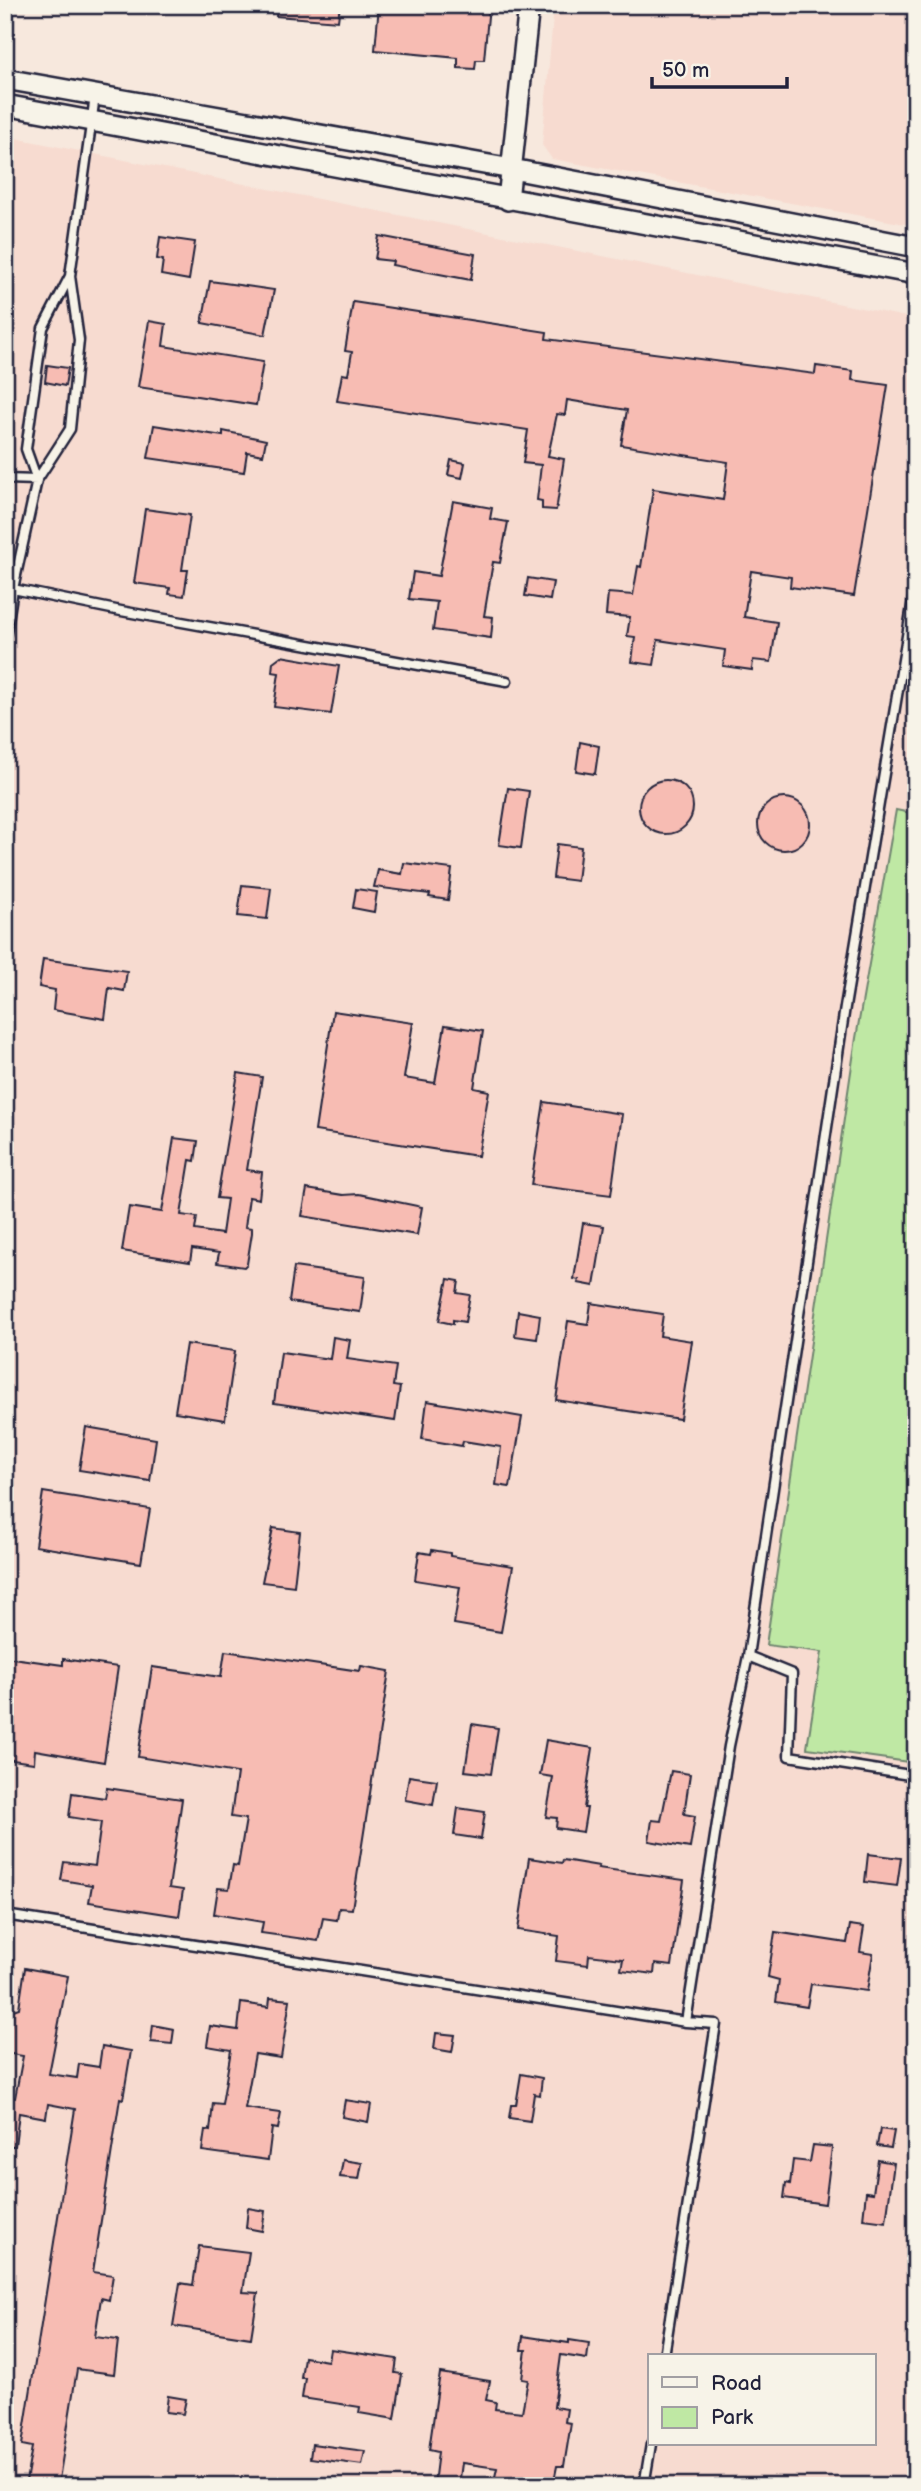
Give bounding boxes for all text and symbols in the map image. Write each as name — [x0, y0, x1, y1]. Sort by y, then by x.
scale bar — [652, 46, 786, 90]
text: 50 m — [662, 58, 709, 83]
legend — [648, 2354, 876, 2446]
text: Road — [711, 2371, 762, 2396]
text: Park — [711, 2405, 754, 2430]

